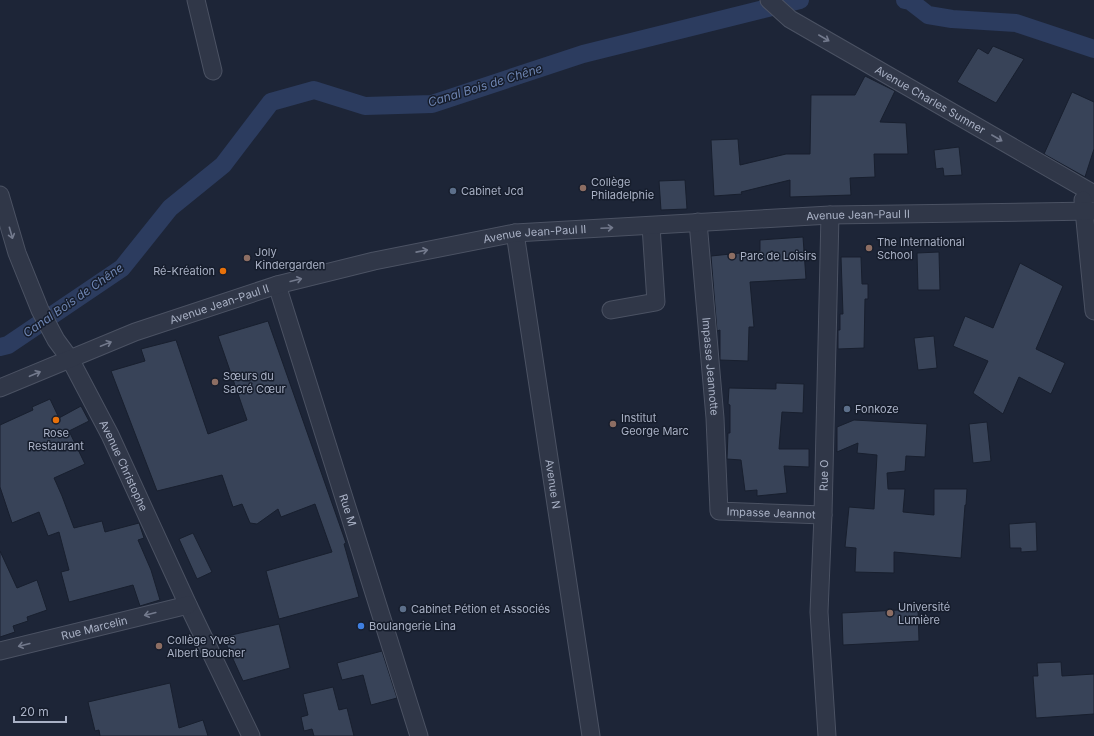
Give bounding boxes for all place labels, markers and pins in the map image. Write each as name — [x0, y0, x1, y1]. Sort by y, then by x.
place label: Collège Philadelphie — [591, 175, 654, 202]
marker: Collège Philadelphie — [578, 183, 588, 193]
place label: Cabinet Jcd — [461, 184, 524, 198]
marker: Cabinet Jcd — [448, 186, 458, 196]
place label: The International School — [877, 235, 965, 262]
marker: The International School — [864, 243, 874, 253]
place label: Joly Kindergarden — [255, 245, 325, 272]
place label: Parc de Loisirs — [740, 249, 817, 263]
marker: Parc de Loisirs — [727, 251, 737, 261]
marker: Joly Kindergarden — [242, 253, 252, 263]
place label: Ré-Kréation — [153, 264, 215, 278]
marker: Ré-Kréation — [218, 266, 228, 276]
place label: Sœurs du Sacré Cœur — [223, 369, 286, 396]
marker: Sœurs du Sacré Cœur — [210, 377, 220, 387]
place label: Fonkoze — [855, 402, 899, 416]
marker: Fonkoze — [842, 404, 852, 414]
place label: Institut George Marc — [621, 411, 689, 438]
marker: Rose Restaurant — [51, 415, 61, 425]
marker: Institut George Marc — [608, 419, 618, 429]
place label: Rose Restaurant — [28, 426, 84, 453]
place label: Université Lumière — [898, 600, 950, 627]
place label: Cabinet Pétion et Associés — [411, 602, 550, 616]
marker: Cabinet Pétion et Associés — [398, 604, 408, 614]
marker: Université Lumière — [885, 608, 895, 618]
place label: Boulangerie Lina — [369, 619, 456, 633]
marker: Boulangerie Lina — [356, 621, 366, 631]
place label: Collège Yves Albert Boucher — [167, 633, 245, 660]
marker: Collège Yves Albert Boucher — [154, 641, 164, 651]

